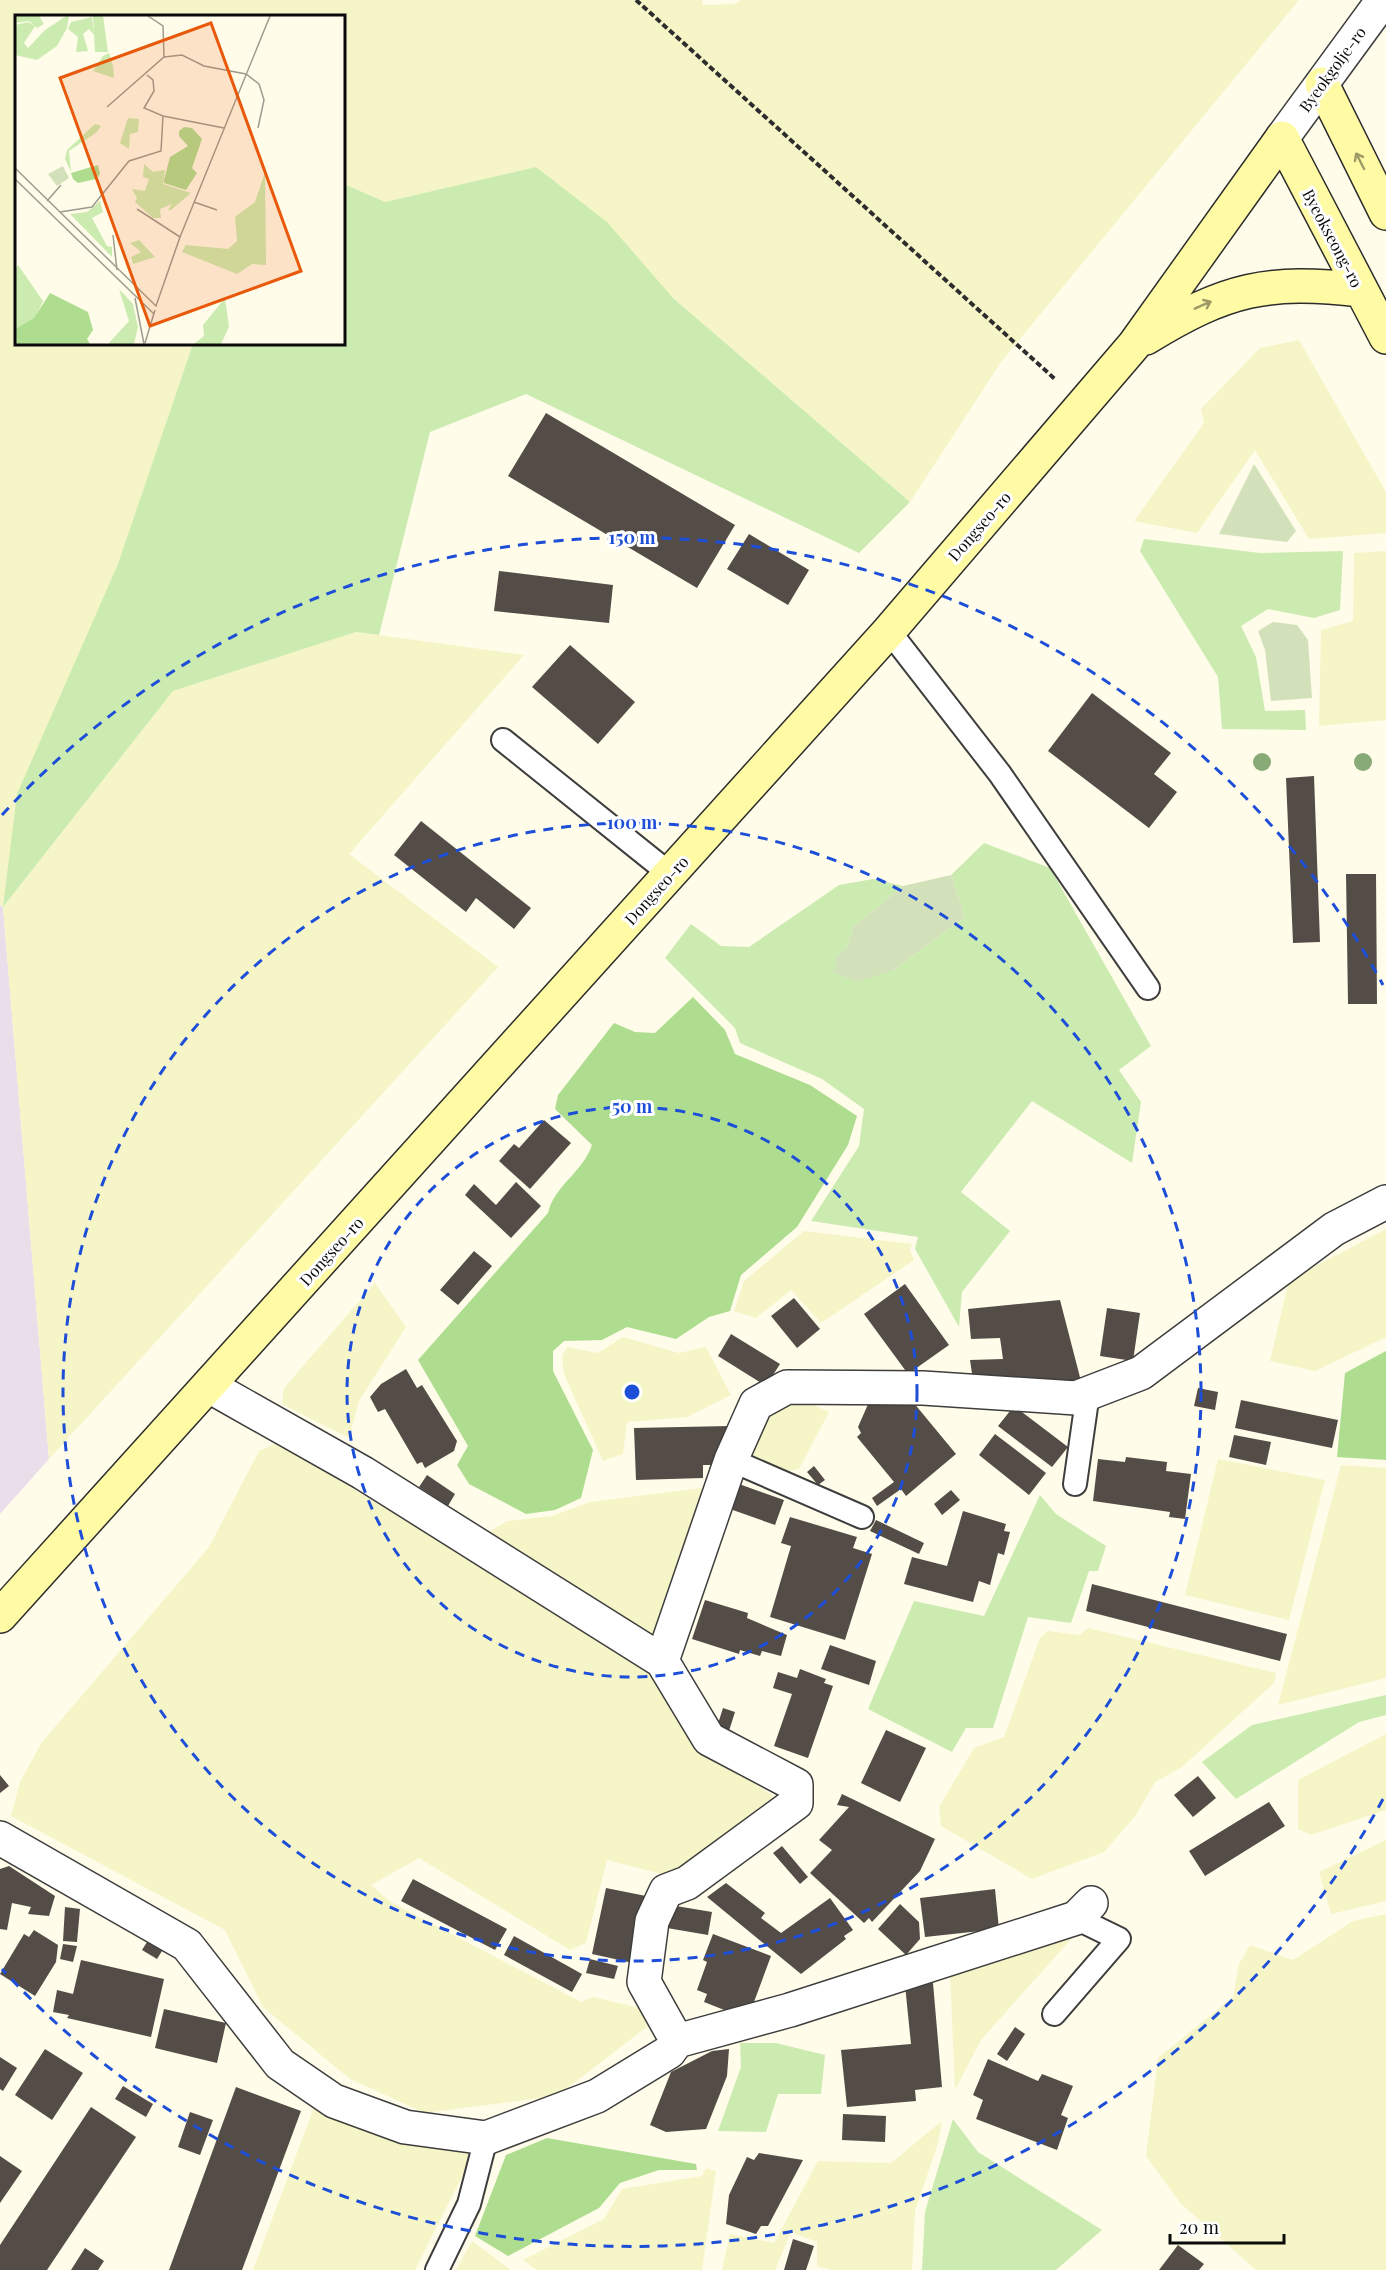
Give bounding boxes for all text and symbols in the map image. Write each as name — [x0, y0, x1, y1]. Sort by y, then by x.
inset map — [15, 15, 345, 345]
street label: Byeokgolje-ro — [1294, 22, 1370, 116]
one-way arrow — [1354, 153, 1365, 171]
street label: Byeokseong-ro — [1298, 185, 1368, 291]
one-way arrow — [1194, 299, 1212, 311]
street label: Dongseo-ro — [943, 487, 1015, 565]
text: 150 m — [608, 525, 656, 549]
text: 100 m — [607, 810, 658, 834]
street label: Dongseo-ro — [620, 851, 693, 929]
text: 50 m — [612, 1094, 653, 1118]
street label: Dongseo-ro — [295, 1212, 368, 1290]
centre of rings — [622, 1382, 642, 1402]
scale bar — [1170, 2207, 1284, 2245]
text: 20 m — [1179, 2215, 1219, 2239]

